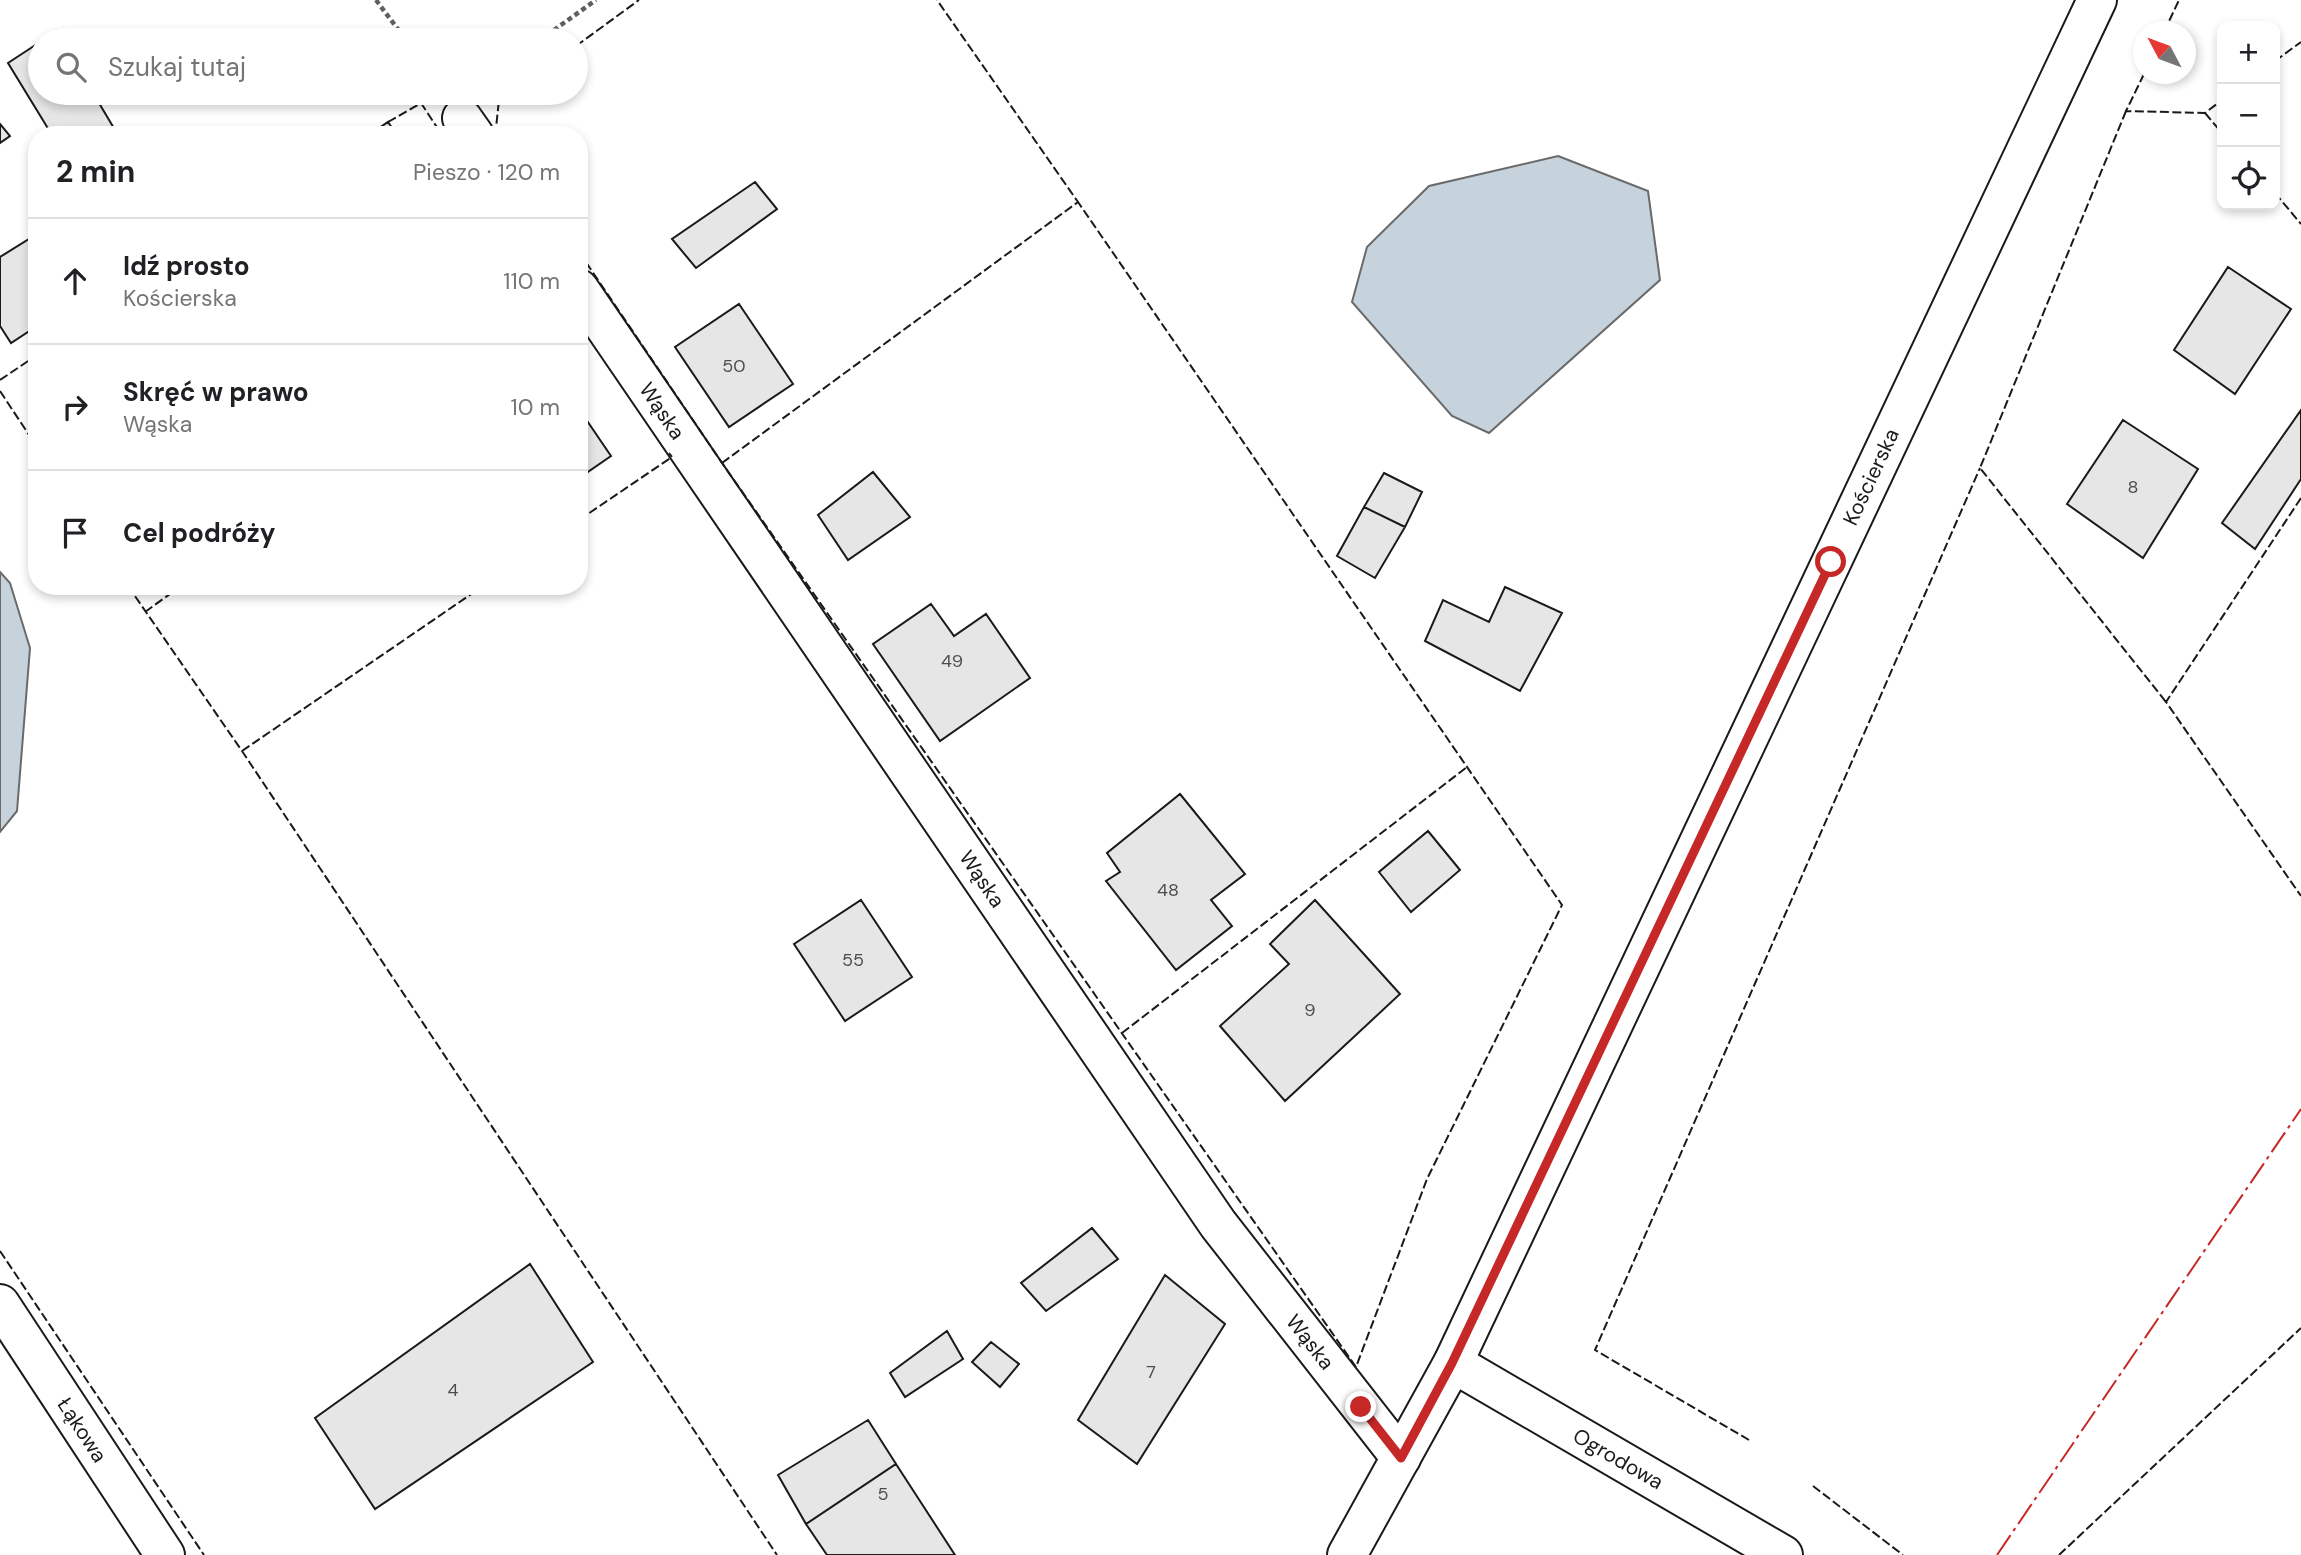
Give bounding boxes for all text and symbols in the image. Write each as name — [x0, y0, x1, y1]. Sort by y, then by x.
north arrow — [2133, 21, 2196, 84]
map controls — [2217, 21, 2280, 210]
button: + — [2217, 21, 2280, 84]
search box — [28, 28, 588, 105]
icon: search — [52, 48, 90, 86]
text: Szukaj tutaj — [108, 50, 246, 84]
button: − — [2217, 84, 2280, 147]
button: locate — [2217, 147, 2280, 210]
text: 2 min — [56, 152, 135, 191]
text: Pieszo · 120 m — [413, 157, 560, 187]
text: Idź prosto — [123, 249, 250, 283]
icon: ahead — [56, 262, 94, 300]
text: 110 m — [503, 266, 560, 296]
text: Kościerska — [123, 283, 237, 313]
house number: 50 — [722, 354, 746, 378]
text: Skręć w prawo — [123, 375, 309, 409]
street label: Wąska — [633, 377, 691, 445]
icon: right — [56, 388, 94, 426]
text: 10 m — [510, 392, 560, 422]
text: Wąska — [123, 409, 192, 439]
street label: Kościerska — [1836, 424, 1906, 530]
house number: 8 — [2128, 475, 2138, 499]
icon: arrive — [56, 514, 94, 552]
text: Cel podróży — [123, 516, 276, 550]
route start — [1815, 546, 1846, 577]
house number: 49 — [941, 649, 963, 673]
street label: Wąska — [953, 845, 1011, 913]
house number: 48 — [1157, 878, 1179, 902]
house number: 55 — [842, 948, 864, 972]
house number: 9 — [1304, 998, 1316, 1022]
street label: Wąska — [1280, 1308, 1340, 1376]
house number: 7 — [1146, 1360, 1156, 1384]
house number: 4 — [448, 1378, 459, 1402]
route end — [1345, 1391, 1376, 1422]
street label: Łąkowa — [51, 1392, 113, 1468]
street label: Ogrodowa — [1568, 1422, 1668, 1496]
house number: 5 — [878, 1482, 888, 1506]

